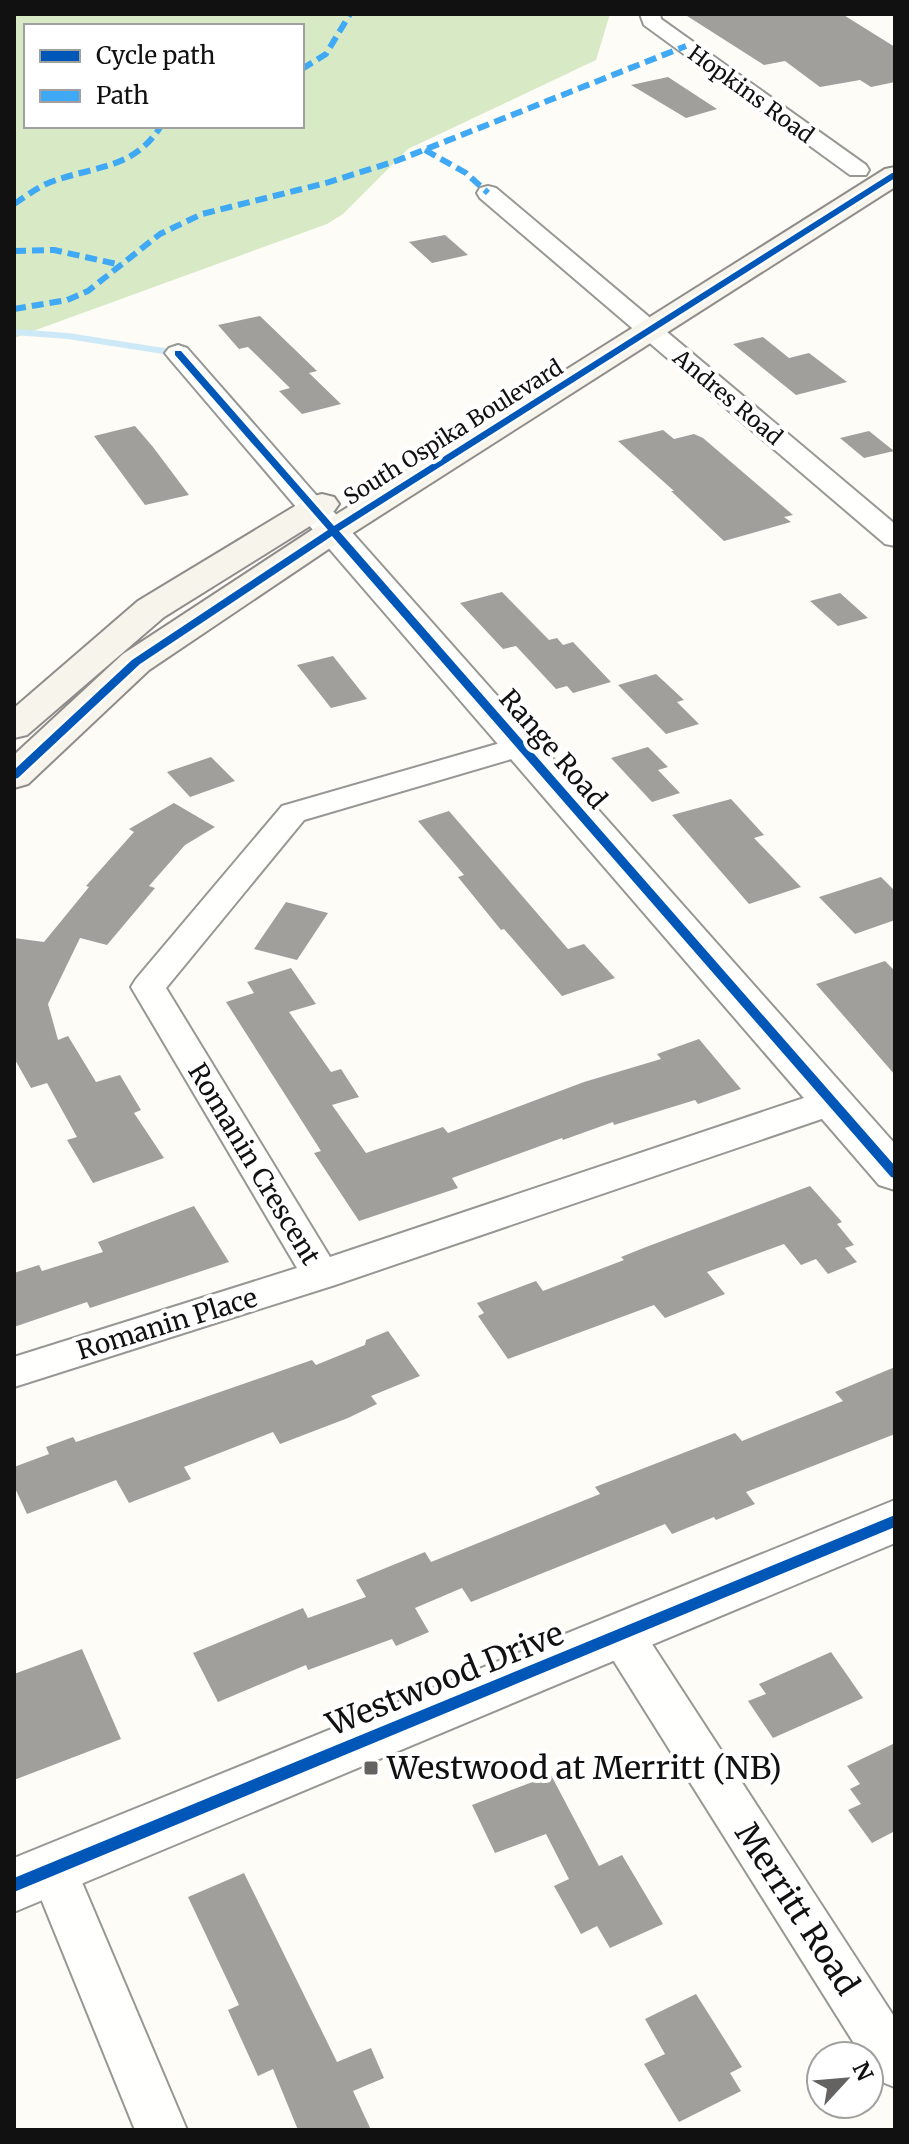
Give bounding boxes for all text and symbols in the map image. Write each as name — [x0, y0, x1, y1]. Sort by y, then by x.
legend — [24, 24, 304, 128]
street label: Hopkins Road — [683, 39, 819, 149]
text: Cycle path — [96, 40, 215, 71]
text: Path — [96, 80, 149, 111]
street label: Andres Road — [667, 343, 788, 451]
street label: South Ospika Boulevard — [338, 353, 568, 511]
street label: Range Road — [493, 682, 614, 815]
street label: Romanin Crescent — [181, 1057, 328, 1271]
street label: Romanin Place — [73, 1280, 261, 1367]
street label: Westwood Drive — [320, 1613, 569, 1745]
place label: Westwood at Merritt (NB) — [386, 1748, 782, 1788]
marker: Westwood at Merritt (NB) — [362, 1759, 380, 1777]
street label: Merritt Road — [726, 1815, 868, 2003]
north arrow — [805, 2040, 885, 2120]
text: N — [847, 2057, 880, 2086]

